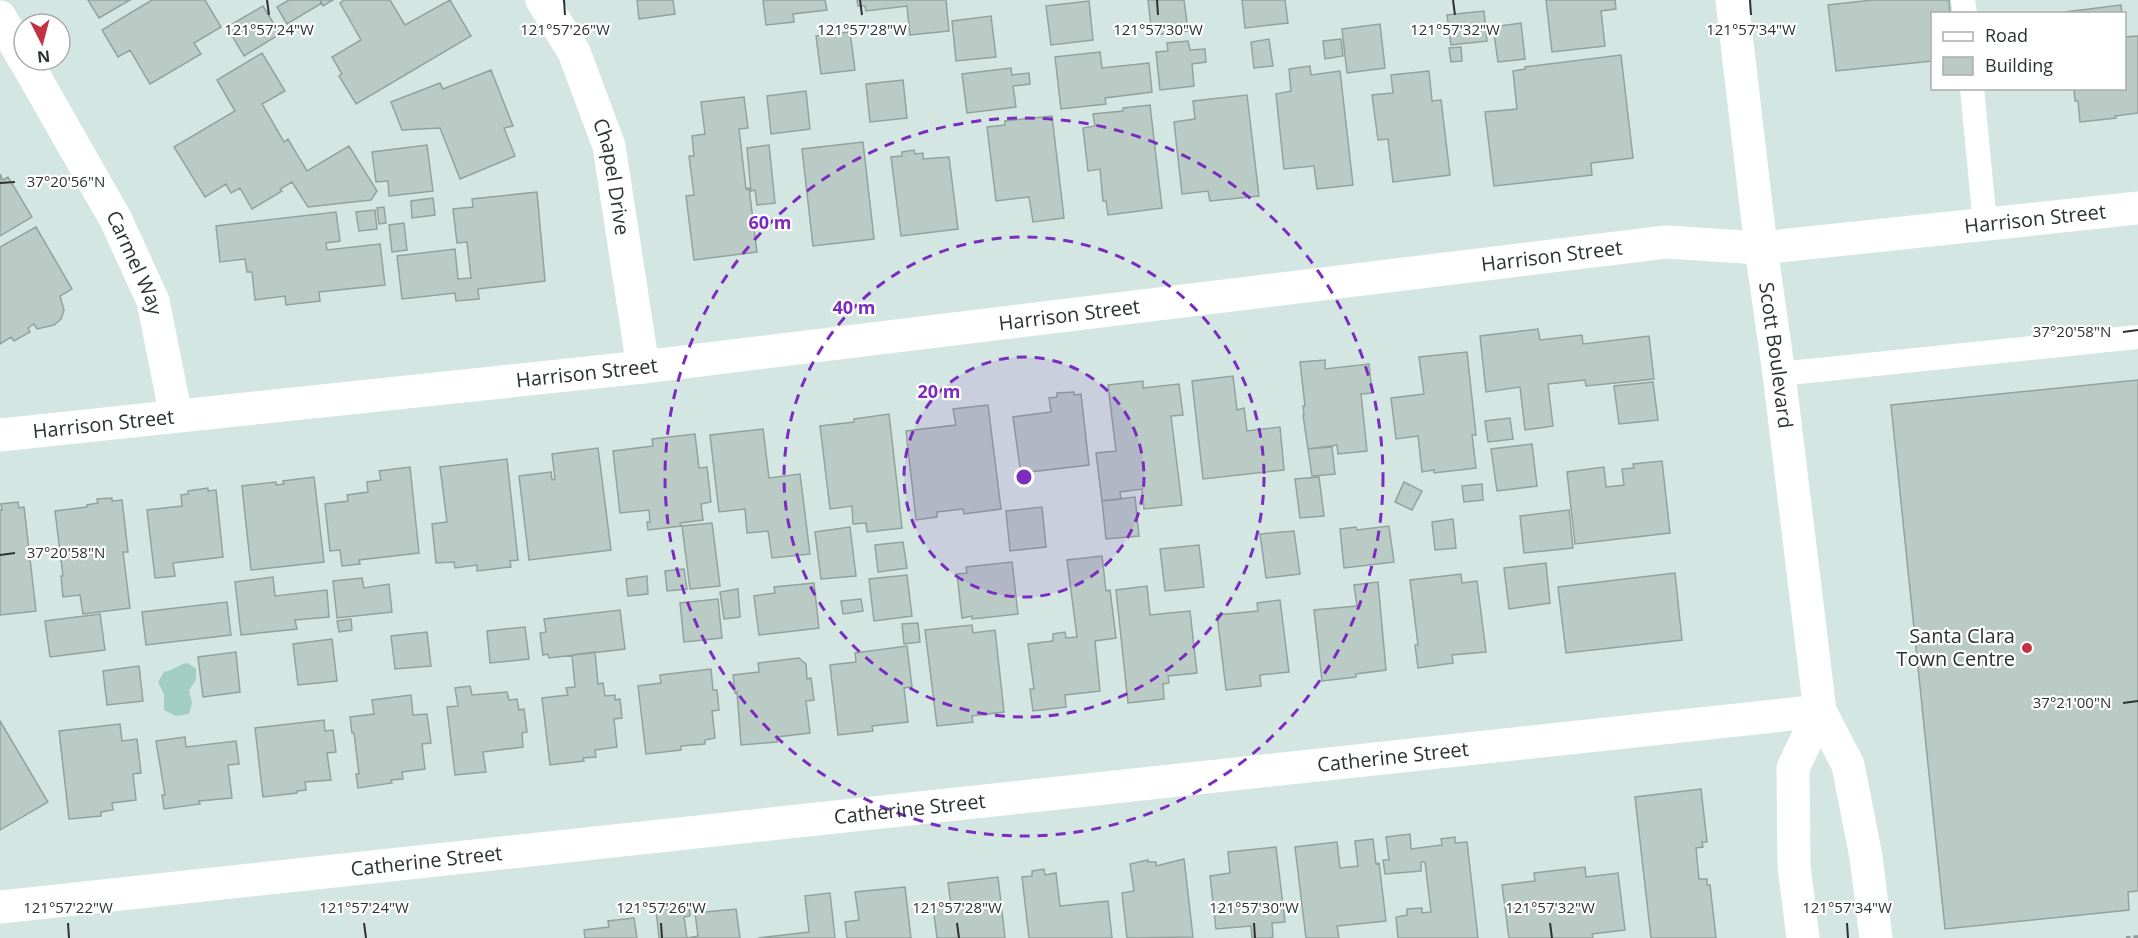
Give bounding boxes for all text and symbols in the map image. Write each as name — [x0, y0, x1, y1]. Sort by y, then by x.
north arrow — [12, 12, 72, 72]
legend — [1931, 12, 2126, 90]
text: 121°57'24"W — [224, 19, 314, 39]
text: 121°57'26"W — [520, 19, 610, 39]
text: 121°57'28"W — [817, 19, 907, 39]
text: 121°57'30"W — [1113, 19, 1203, 39]
text: 121°57'32"W — [1410, 19, 1500, 39]
text: 121°57'34"W — [1706, 19, 1796, 39]
text: Road — [1985, 23, 2028, 47]
text: N — [36, 45, 51, 69]
text: Building — [1985, 53, 2053, 77]
street label: Chapel Drive — [587, 114, 637, 237]
text: 37°20'56"N — [27, 171, 105, 191]
street label: Harrison Street — [1963, 197, 2107, 239]
street label: Carmel Way — [100, 205, 170, 318]
text: 60 m — [749, 210, 791, 234]
street label: Harrison Street — [1479, 233, 1624, 278]
street label: Scott Boulevard — [1753, 280, 1799, 430]
street label: Harrison Street — [997, 292, 1141, 336]
text: 40 m — [833, 295, 875, 319]
text: 37°20'58"N — [2033, 321, 2111, 341]
street label: Harrison Street — [515, 351, 659, 393]
text: 20 m — [918, 379, 960, 403]
street label: Harrison Street — [31, 403, 176, 444]
centre of rings — [1014, 467, 1034, 487]
text: 37°20'58"N — [27, 542, 105, 562]
place label: Santa Clara Town Centre — [1896, 622, 2015, 672]
marker: Santa Clara Town Centre — [2020, 641, 2034, 655]
text: 37°21'00"N — [2033, 692, 2111, 712]
street label: Catherine Street — [1316, 735, 1470, 778]
street label: Catherine Street — [833, 787, 987, 830]
street label: Catherine Street — [349, 839, 504, 882]
text: 121°57'22"W — [23, 897, 113, 917]
text: 121°57'24"W — [319, 897, 409, 917]
text: 121°57'26"W — [616, 897, 706, 917]
text: 121°57'28"W — [912, 897, 1002, 917]
text: 121°57'30"W — [1209, 897, 1299, 917]
text: 121°57'32"W — [1505, 897, 1595, 917]
text: 121°57'34"W — [1802, 897, 1892, 917]

